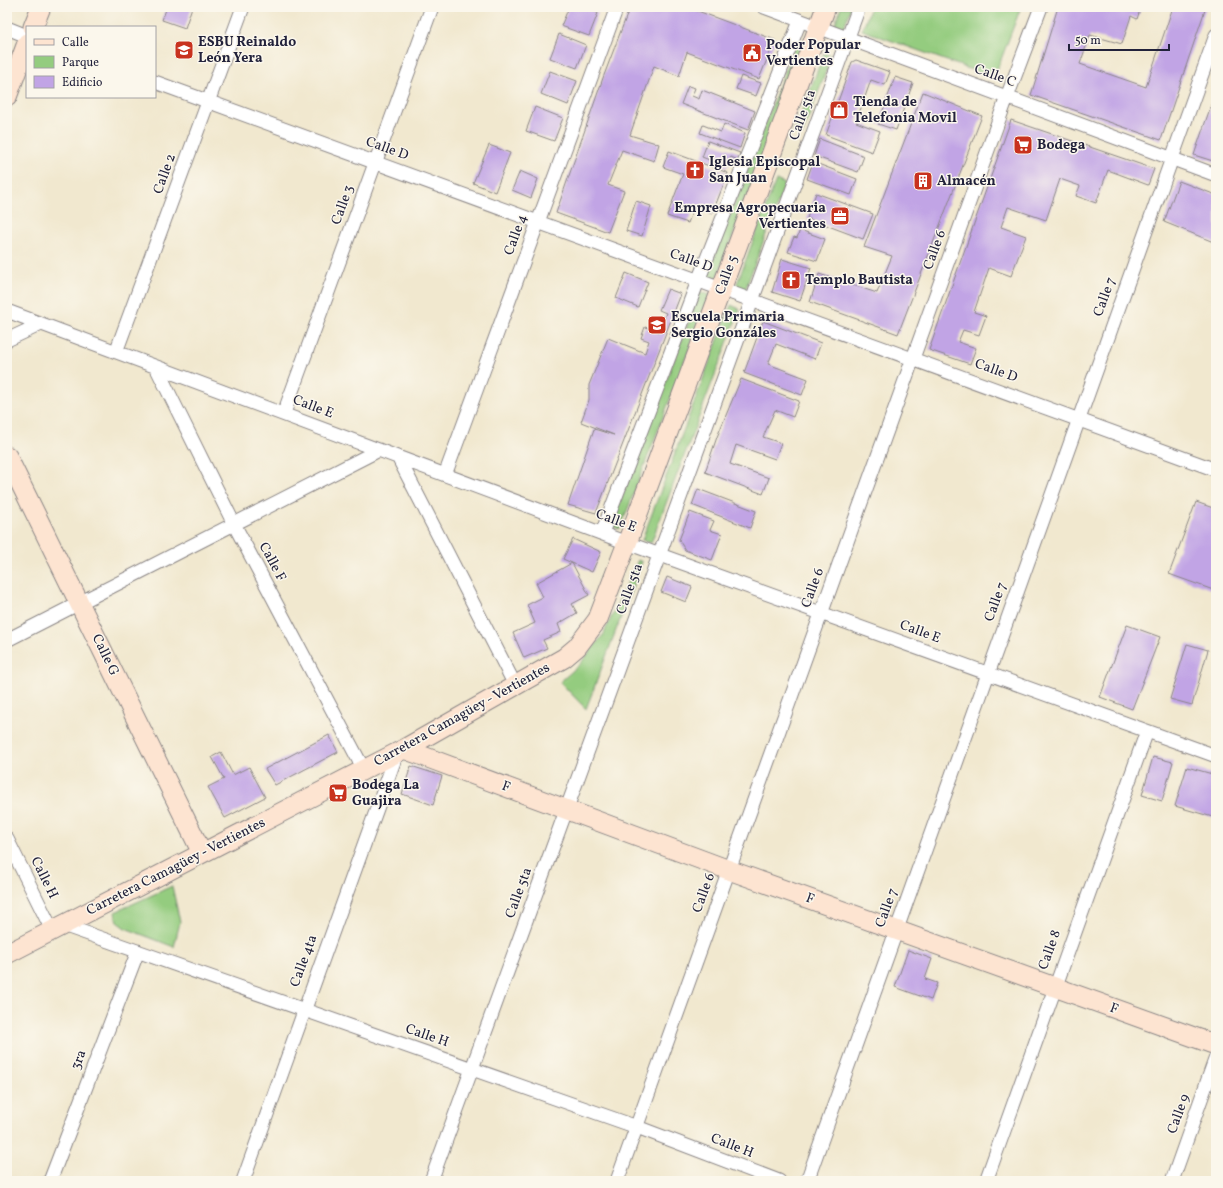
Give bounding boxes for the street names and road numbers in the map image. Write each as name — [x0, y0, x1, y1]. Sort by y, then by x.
street label: Calle C — [972, 60, 1018, 92]
street label: Calle 5ta — [785, 87, 821, 143]
street label: Calle D — [363, 133, 411, 165]
street label: Calle 2 — [149, 151, 181, 197]
street label: Calle 3 — [327, 182, 359, 228]
street label: Calle 4 — [500, 212, 532, 258]
street label: Calle 6 — [919, 227, 951, 273]
street label: Calle D — [667, 245, 715, 277]
street label: Calle 5 — [711, 253, 743, 297]
street label: Calle 7 — [1089, 274, 1121, 319]
street label: Calle D — [972, 355, 1020, 387]
street label: Calle E — [290, 391, 336, 423]
street label: Calle E — [593, 505, 639, 537]
street label: Calle F — [254, 539, 290, 585]
street label: Calle 5ta — [612, 561, 648, 617]
street label: Calle 6 — [797, 565, 829, 611]
street label: Calle 7 — [980, 579, 1012, 624]
street label: Calle E — [897, 616, 943, 648]
street label: Calle G — [87, 631, 123, 679]
street label: Carretera Camagüey - Vertientes — [371, 659, 553, 771]
street label: F — [499, 777, 513, 797]
street label: Carretera Camagüey - Vertientes — [83, 813, 269, 921]
street label: Calle H — [26, 854, 62, 902]
street label: Calle 5ta — [501, 865, 537, 921]
street label: Calle 6 — [688, 870, 720, 916]
street label: Calle 7 — [871, 885, 903, 930]
street label: F — [803, 889, 817, 909]
street label: Calle 8 — [1034, 927, 1066, 973]
street label: Calle 4ta — [286, 932, 322, 990]
street label: F — [1107, 999, 1121, 1019]
street label: Calle H — [403, 1020, 451, 1052]
street label: 3ra — [67, 1047, 91, 1073]
street label: Calle 9 — [1163, 1091, 1195, 1137]
street label: Calle H — [708, 1129, 756, 1163]

